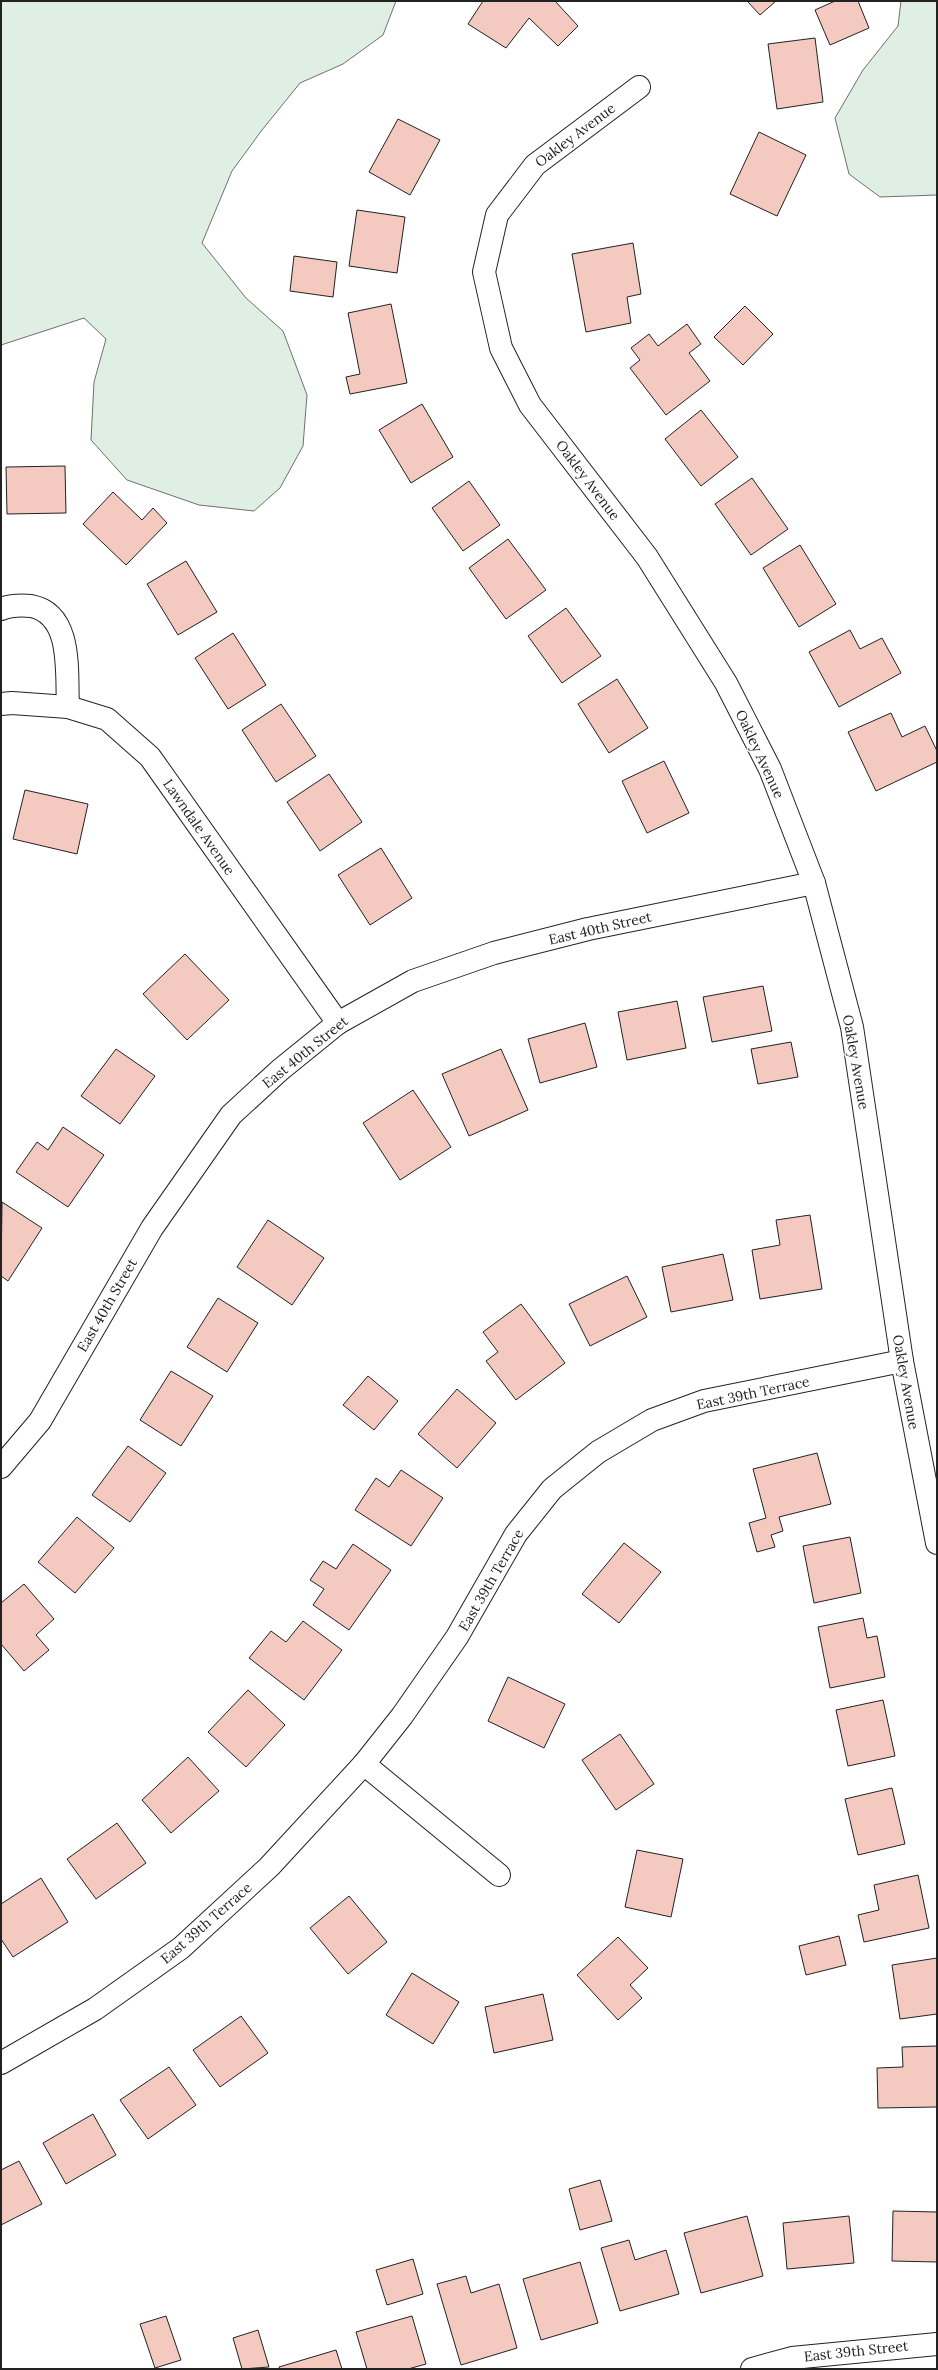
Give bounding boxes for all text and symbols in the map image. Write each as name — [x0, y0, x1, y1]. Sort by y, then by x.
street label: Oakley Avenue — [531, 99, 619, 171]
street label: Oakley Avenue — [552, 436, 624, 524]
street label: Oakley Avenue — [732, 707, 789, 802]
street label: Lawndale Avenue — [159, 775, 239, 879]
street label: East 40th Street — [547, 907, 654, 949]
street label: East 40th Street — [259, 1012, 352, 1092]
street label: Oakley Avenue — [839, 1013, 873, 1111]
street label: East 40th Street — [73, 1255, 141, 1355]
street label: Oakley Avenue — [889, 1333, 923, 1431]
street label: East 39th Terrace — [695, 1372, 812, 1414]
street label: East 39th Terrace — [454, 1525, 528, 1634]
street label: East 39th Terrace — [157, 1878, 256, 1968]
street label: East 39th Street — [803, 2337, 910, 2365]

